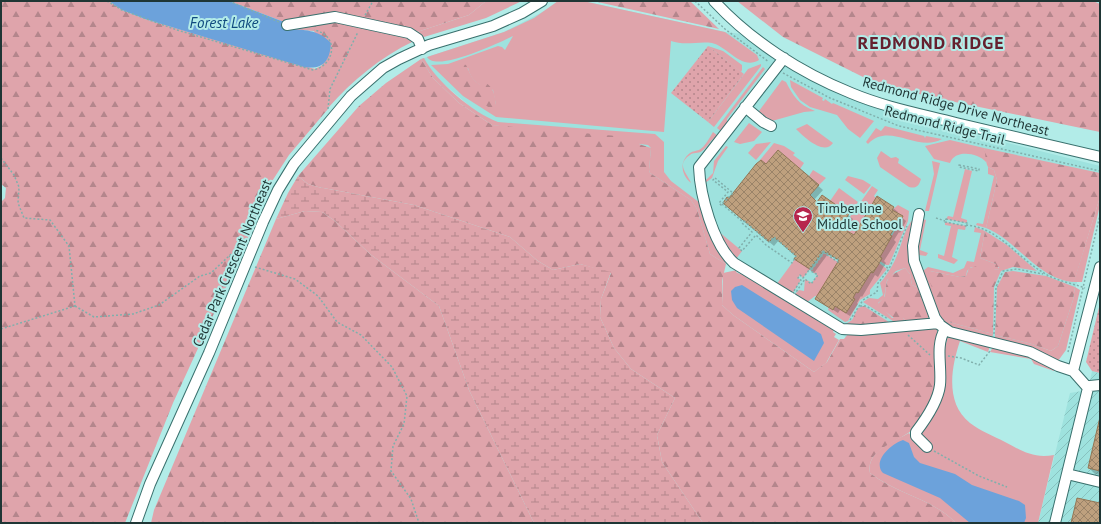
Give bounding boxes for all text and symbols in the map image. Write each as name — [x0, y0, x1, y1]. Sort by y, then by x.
water label: Forest Lake — [190, 13, 258, 32]
district label: REDMOND RIDGE — [857, 31, 1005, 54]
street label: Redmond Ridge Drive Northeast — [861, 72, 1051, 140]
street label: Redmond Ridge Trail — [883, 101, 1007, 149]
street label: Cedar Park Crescent Northeast — [188, 176, 276, 350]
place label: Timberline Middle School — [817, 199, 902, 233]
school or university icon: Timberline Middle School — [792, 205, 814, 233]

